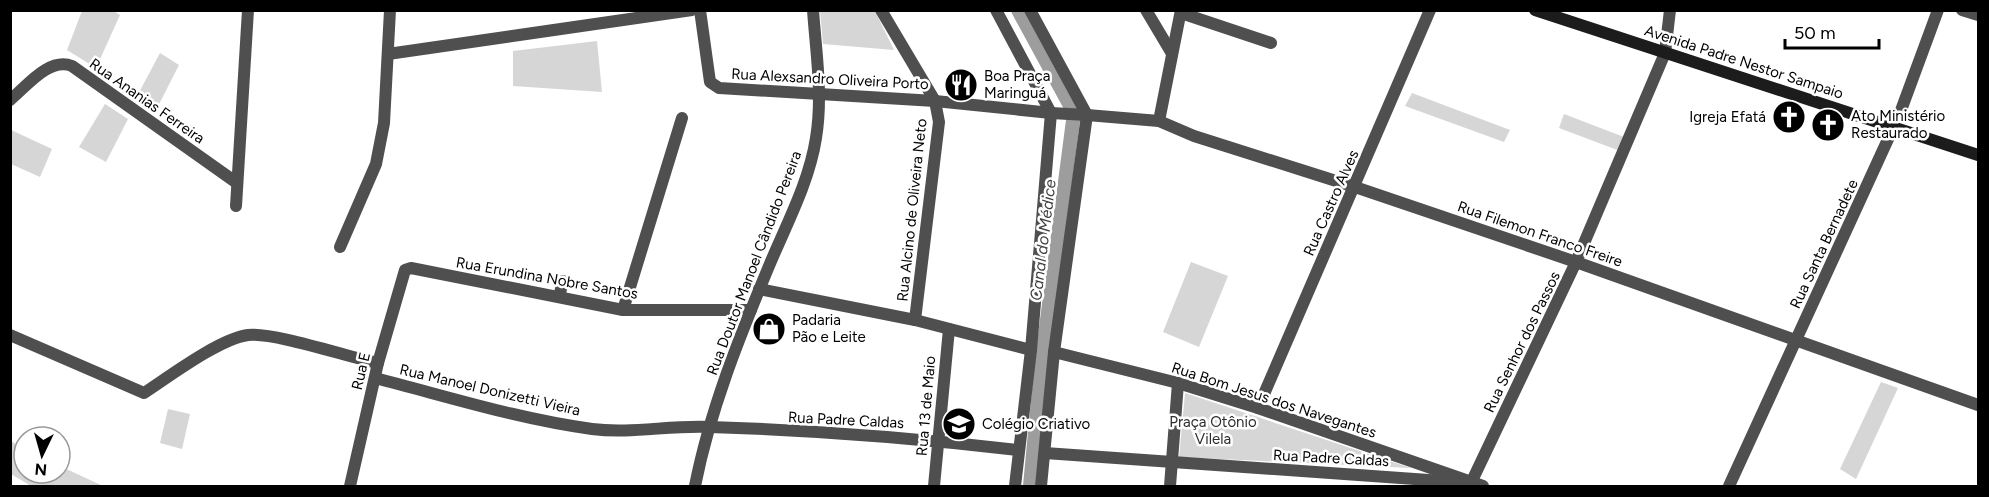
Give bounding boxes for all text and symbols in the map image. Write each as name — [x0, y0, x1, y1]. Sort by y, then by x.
scale bar — [1785, 12, 1880, 50]
street label: Avenida Padre Nestor Sampaio — [1642, 21, 1846, 103]
text: 50 m — [1794, 22, 1836, 44]
street label: Rua Ananias Ferreira — [86, 55, 208, 147]
street label: Rua Alexsandro Oliveira Porto — [731, 65, 930, 93]
restaurant icon: Boa Praça Maringuá — [943, 67, 979, 103]
place label: Boa Praça Maringuá — [984, 67, 1050, 102]
church icon: Igreja Efatá — [1771, 99, 1807, 135]
church icon: Ato Ministério Restaurado — [1810, 107, 1846, 143]
place label: Ato Ministério Restaurado — [1851, 107, 1946, 142]
place label: Igreja Efatá — [1689, 108, 1766, 126]
street label: Rua Alcino de Oliveira Neto — [893, 117, 931, 302]
street label: Rua Castro Alves — [1300, 147, 1362, 259]
street label: Rua Doutor Manoel Cândido Pereira — [703, 148, 805, 378]
street label: Rua Santa Bernadete — [1786, 176, 1862, 312]
water label: Canal do Médice — [1026, 178, 1060, 302]
street label: Rua Filemon Franco Freire — [1455, 197, 1625, 271]
street label: Rua Erundina Nobre Santos — [455, 253, 639, 303]
street label: Rua Senhor dos Passos — [1480, 268, 1564, 416]
shop icon: Padaria Pão e Leite — [751, 311, 787, 347]
place label: Padaria Pão e Leite — [792, 311, 866, 346]
street label: Rua E — [348, 350, 374, 392]
street label: Rua 13 de Maio — [913, 355, 939, 457]
street label: Rua Bom Jesus dos Navegantes — [1169, 358, 1379, 442]
street label: Rua Manoel Donizetti Vieira — [398, 360, 582, 420]
school or university icon: Colégio Criativo — [941, 406, 977, 442]
street label: Rua Padre Caldas — [787, 408, 905, 432]
park label: Praça Otônio Vilela — [1169, 413, 1257, 448]
place label: Colégio Criativo — [982, 415, 1091, 433]
north arrow — [12, 425, 72, 485]
street label: Rua Padre Caldas — [1272, 446, 1390, 470]
text: N — [34, 459, 48, 479]

